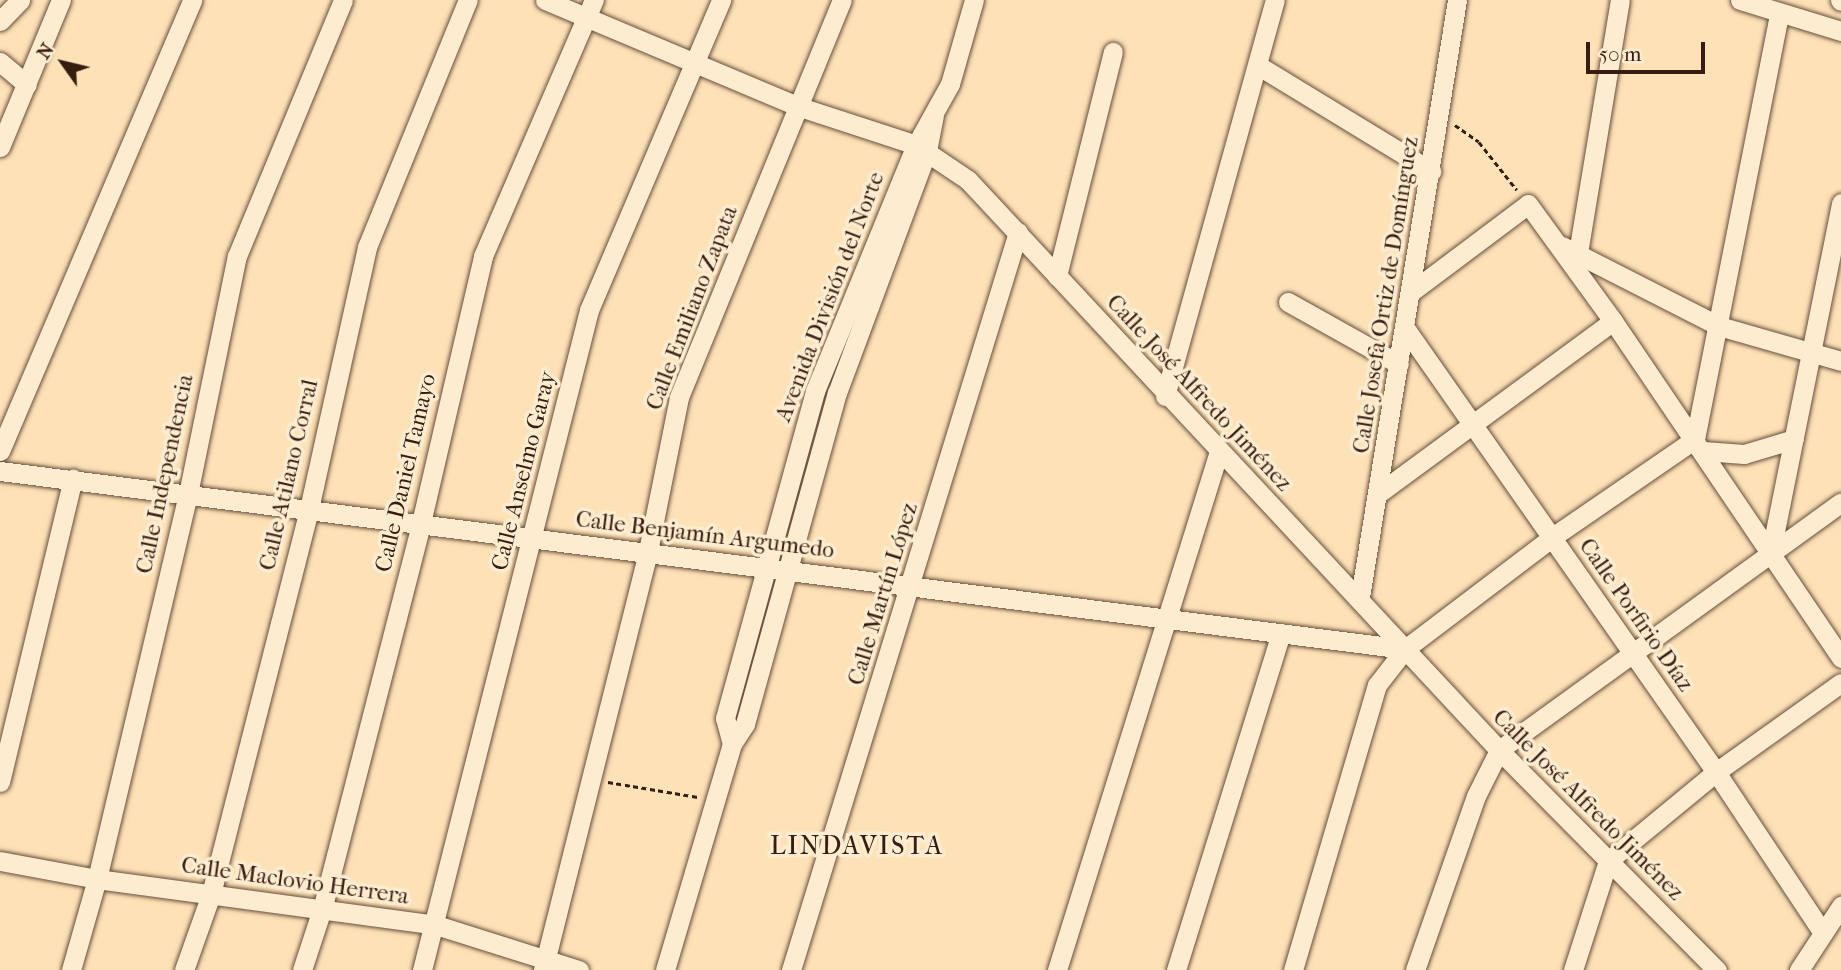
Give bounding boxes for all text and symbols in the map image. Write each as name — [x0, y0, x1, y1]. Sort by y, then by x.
north arrow — [28, 28, 98, 98]
scale bar — [1589, 28, 1708, 72]
text: N — [32, 39, 59, 63]
text: 50 m — [1599, 42, 1642, 66]
street label: Calle Josefa Ortiz de Domínguez — [1347, 135, 1425, 455]
street label: Avenida División del Norte — [770, 168, 890, 426]
street label: Calle Emiliano Zapata — [640, 202, 744, 414]
street label: Calle José Alfredo Jiménez — [1101, 289, 1297, 497]
street label: Calle Anselmo Garay — [486, 369, 562, 573]
street label: Calle Daniel Tamayo — [370, 371, 442, 575]
street label: Calle Independencia — [130, 372, 200, 576]
street label: Calle Atilano Corral — [254, 377, 324, 573]
street label: Calle Martín López — [842, 499, 924, 689]
street label: Calle Benjamín Argumedo — [574, 505, 836, 565]
street label: Calle Porfirio Díaz — [1573, 533, 1699, 697]
street label: Calle José Alfredo Jiménez — [1487, 704, 1689, 906]
district label: LINDAVISTA — [771, 830, 943, 862]
street label: Calle Maclovio Herrera — [179, 851, 411, 911]

